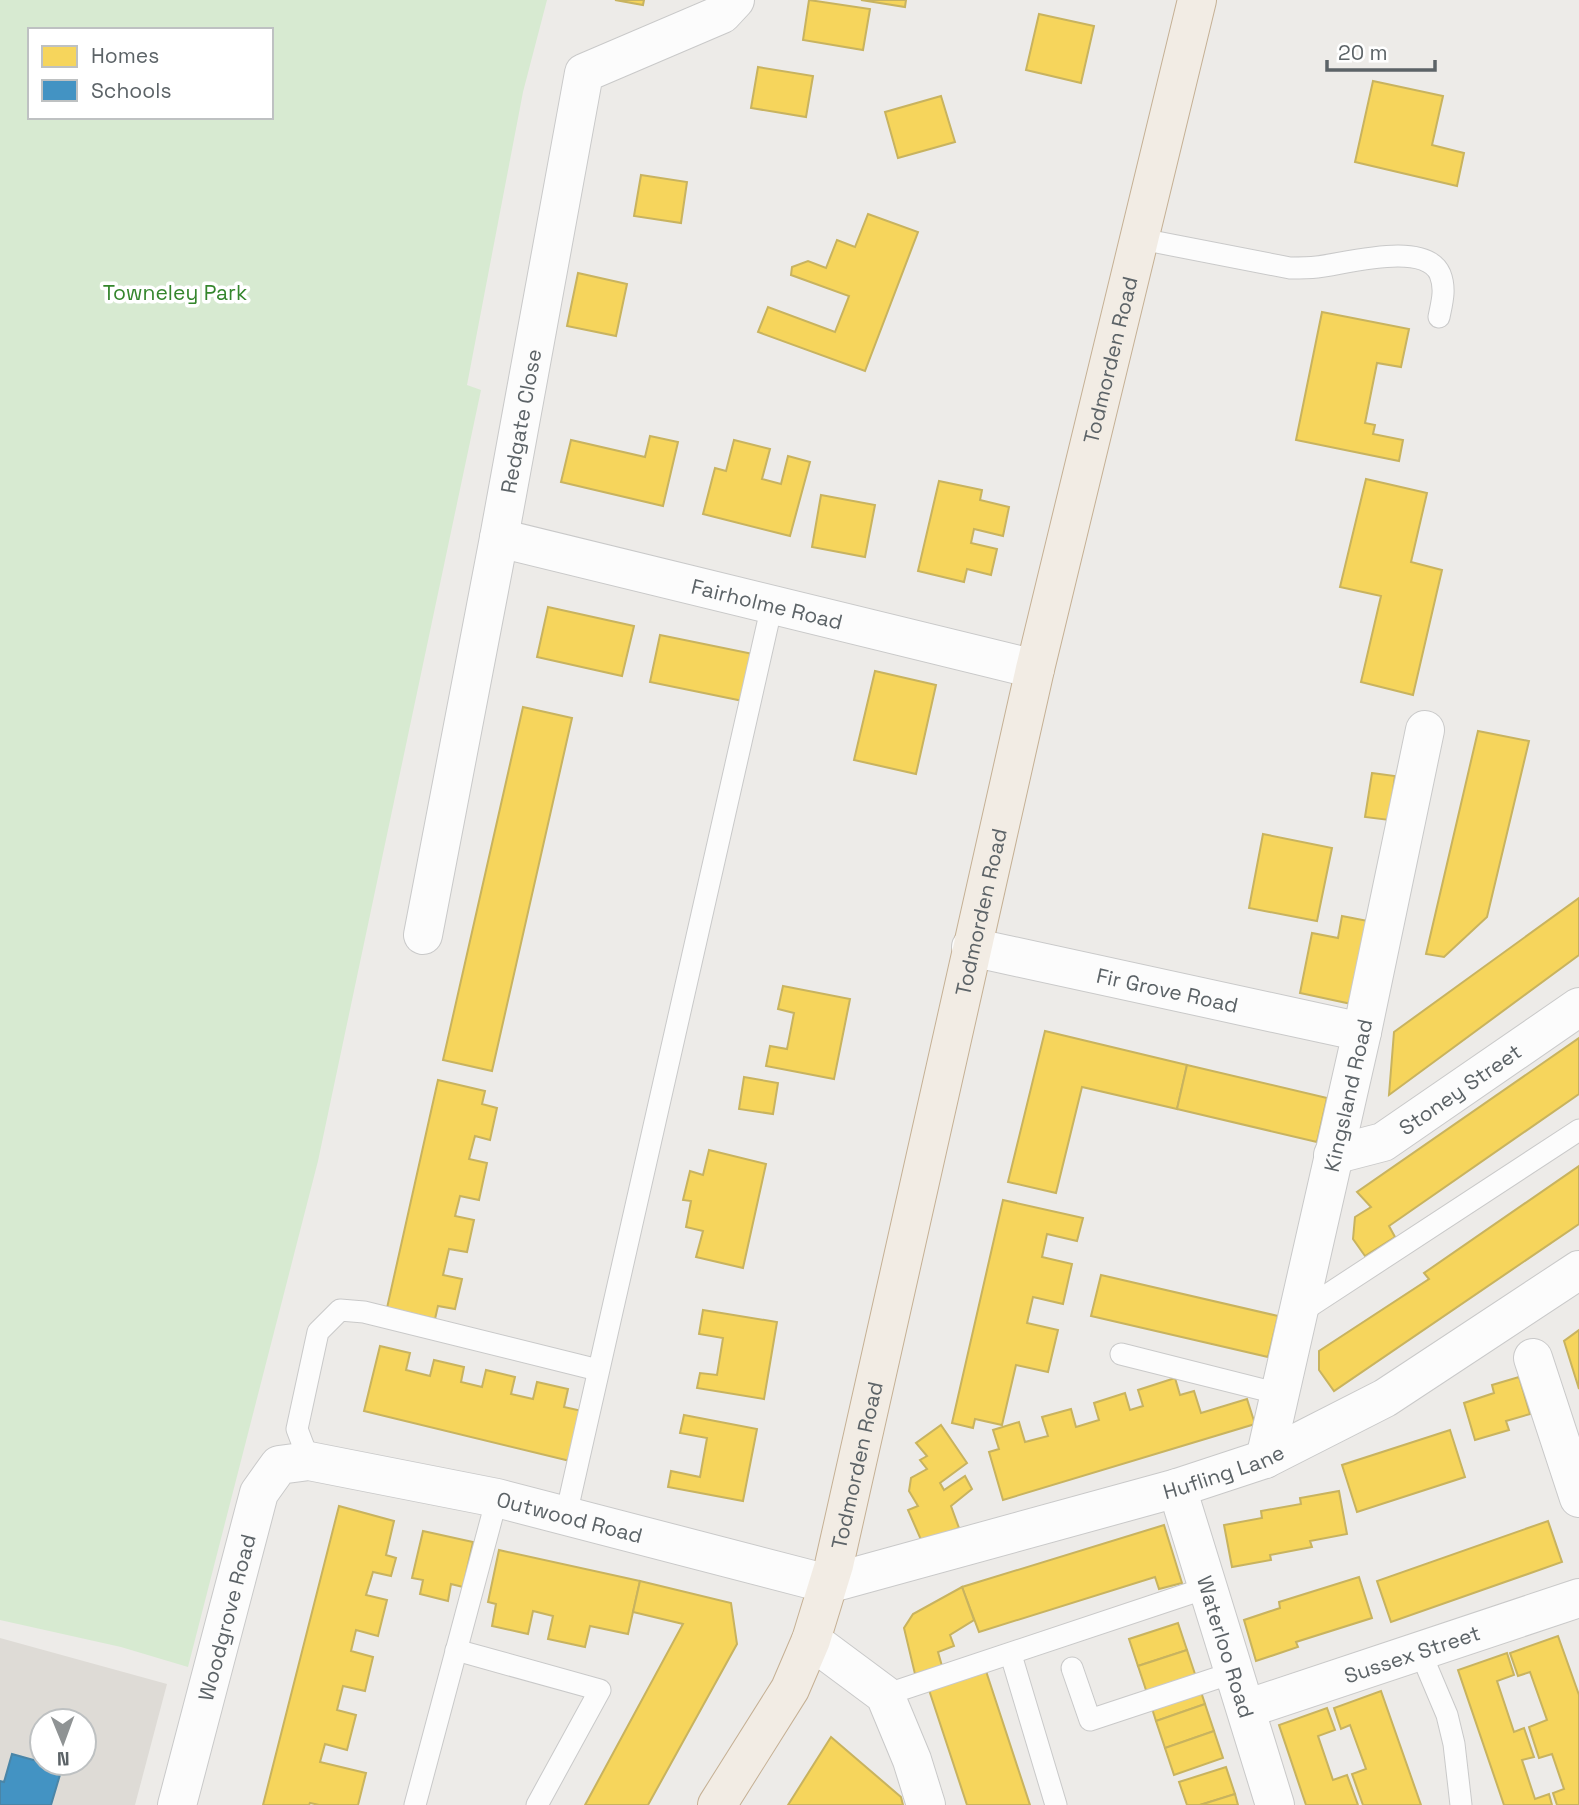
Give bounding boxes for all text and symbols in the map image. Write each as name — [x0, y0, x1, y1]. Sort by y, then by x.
legend — [28, 28, 273, 119]
scale bar — [1327, 28, 1436, 72]
text: 20 m — [1338, 39, 1388, 66]
text: Homes — [91, 42, 159, 69]
text: Schools — [91, 77, 171, 104]
street label: Todmorden Road — [1077, 274, 1143, 446]
park label: Towneley Park — [103, 279, 247, 306]
street label: Redgate Close — [494, 347, 547, 496]
street label: Fairholme Road — [689, 572, 846, 635]
street label: Todmorden Road — [949, 826, 1012, 999]
street label: Fir Grove Road — [1094, 961, 1241, 1018]
street label: Kingsland Road — [1317, 1016, 1378, 1174]
street label: Stoney Street — [1393, 1037, 1526, 1141]
street label: Todmorden Road — [824, 1379, 888, 1552]
street label: Hufling Lane — [1160, 1438, 1289, 1505]
street label: Outwood Road — [494, 1485, 646, 1549]
street label: Woodgrove Road — [191, 1531, 261, 1704]
street label: Waterloo Road — [1191, 1572, 1261, 1721]
street label: Sussex Street — [1341, 1618, 1484, 1689]
north arrow — [28, 1707, 98, 1777]
text: N — [57, 1746, 70, 1771]

